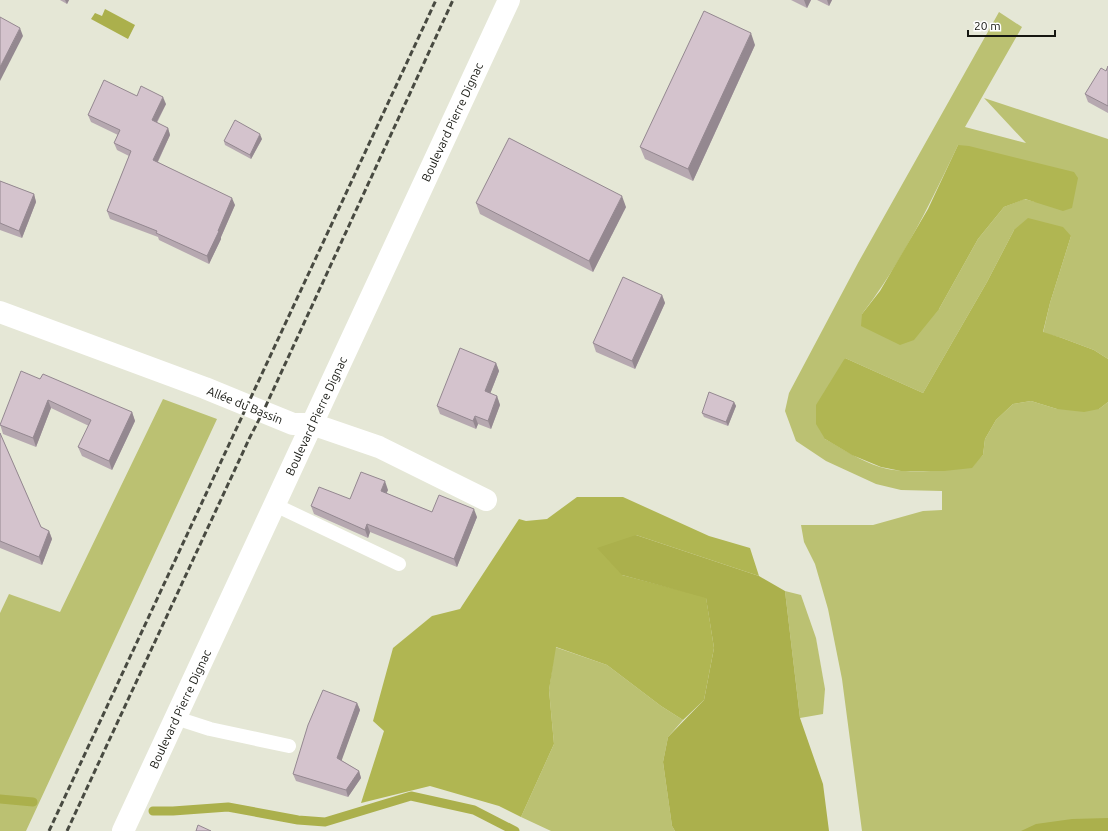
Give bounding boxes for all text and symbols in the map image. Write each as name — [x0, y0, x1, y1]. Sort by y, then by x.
scale bar — [968, 12, 1055, 38]
text: 20 m — [974, 19, 1001, 32]
street label: Boulevard Pierre Dignac — [419, 60, 485, 183]
street label: Boulevard Pierre Dignac — [283, 354, 349, 477]
street label: Allée du Bassin — [205, 384, 285, 426]
street label: Boulevard Pierre Dignac — [147, 647, 213, 770]

